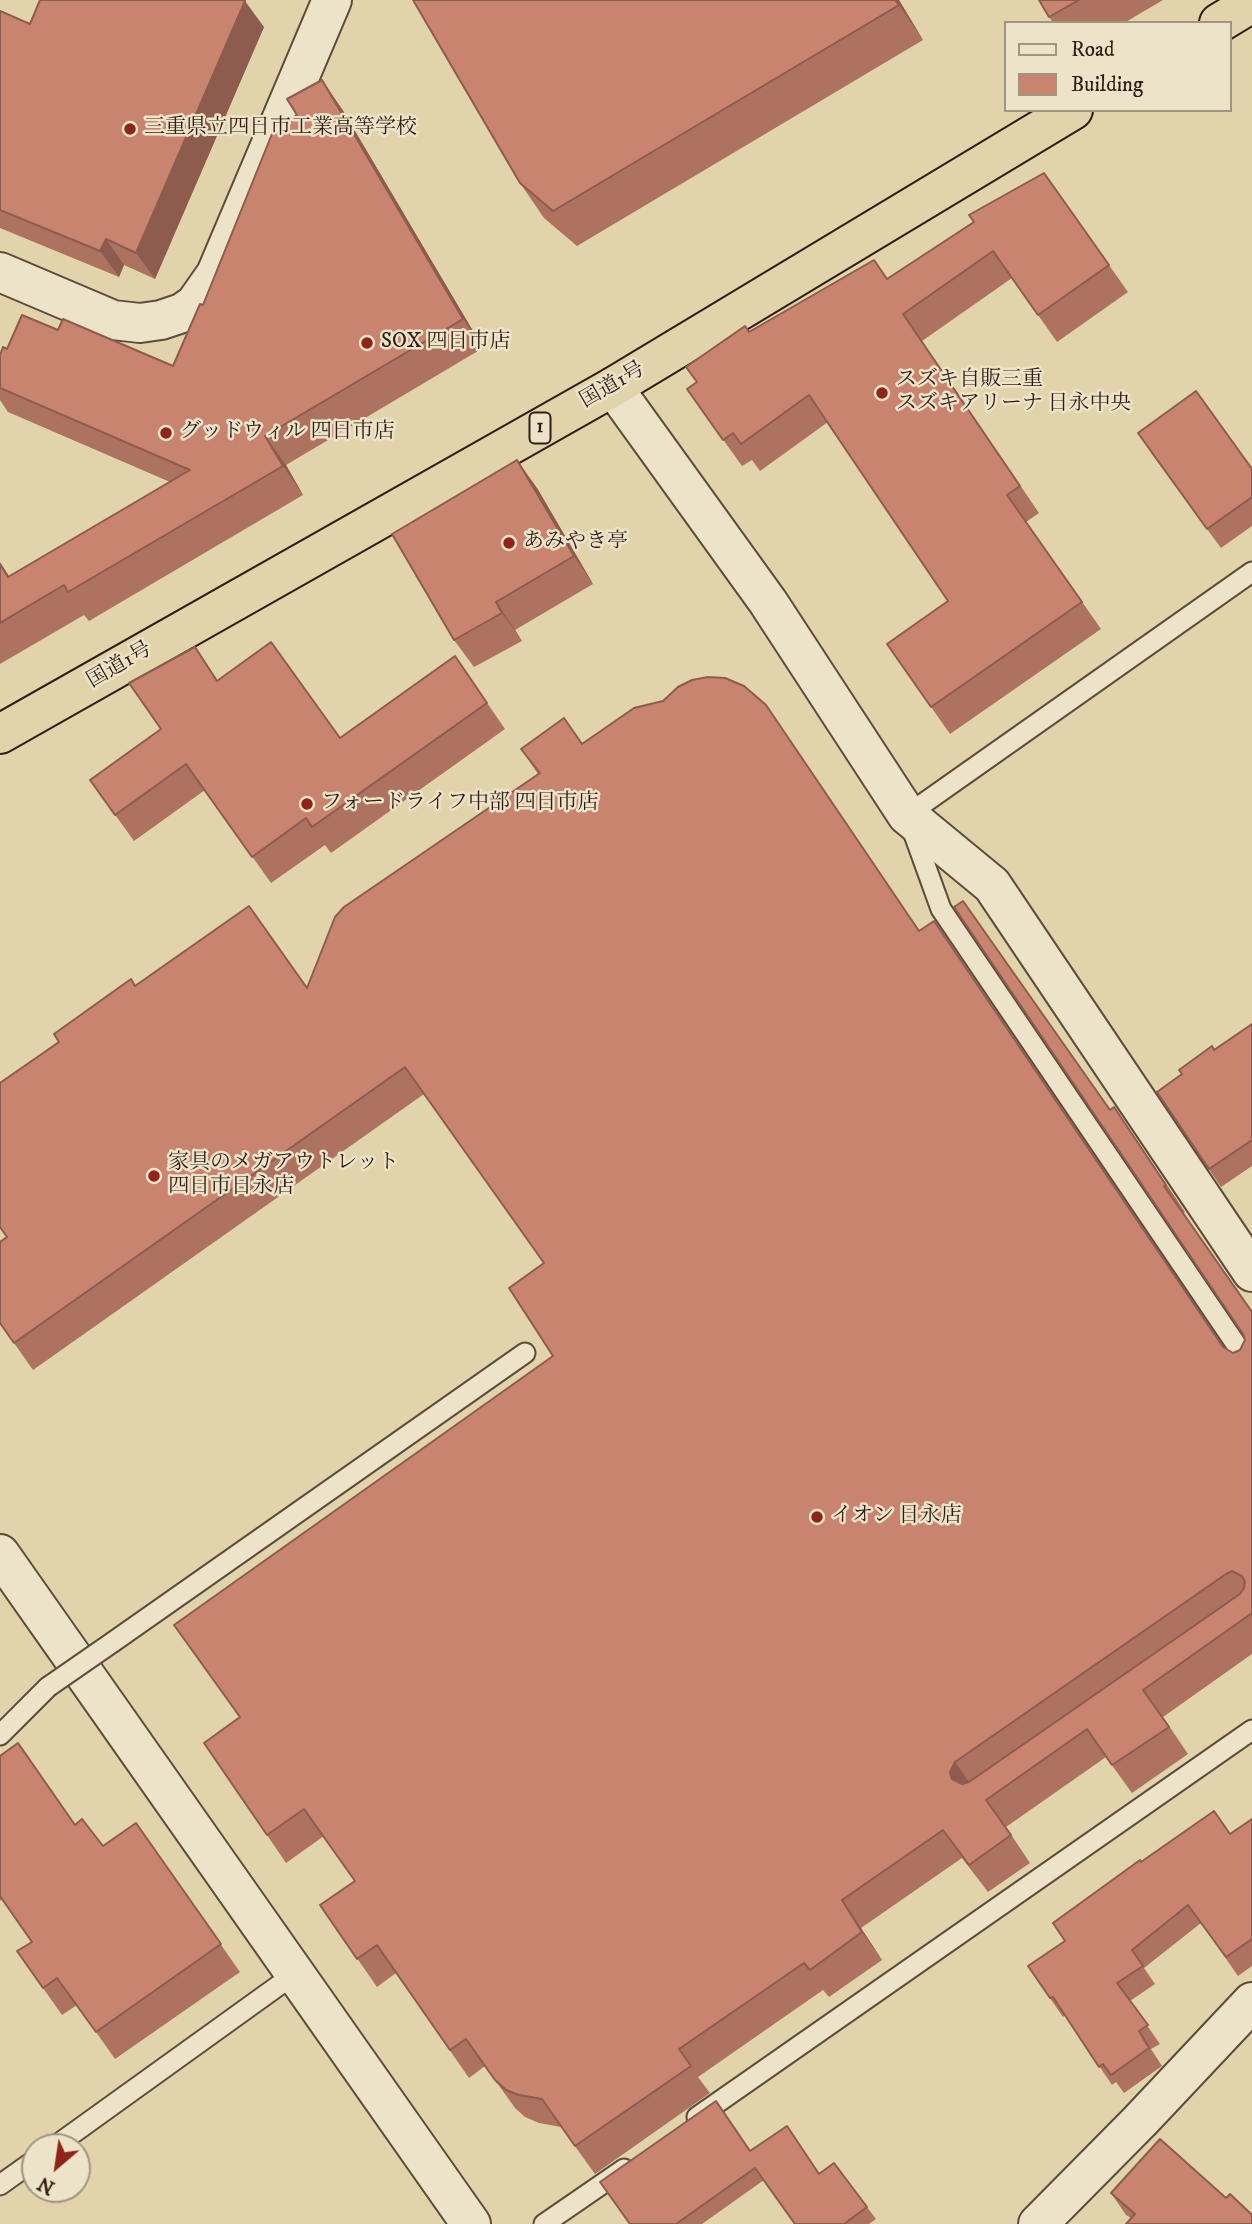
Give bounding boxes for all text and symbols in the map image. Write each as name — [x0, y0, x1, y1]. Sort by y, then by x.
legend — [1004, 21, 1231, 112]
text: Road — [1071, 37, 1115, 63]
text: Building — [1071, 72, 1143, 98]
place label: 三重県立四日市工業高等学校 — [144, 116, 417, 142]
marker: 三重県立四日市工業高等学校 — [122, 121, 138, 137]
place label: SOX 四日市店 — [381, 330, 510, 356]
marker: SOX 四日市店 — [359, 335, 375, 351]
street label: 国道1号 — [576, 357, 650, 415]
place label: スズキ自販三重 スズキアリーナ 日永中央 — [896, 368, 1132, 418]
marker: スズキ自販三重 スズキアリーナ 日永中央 — [874, 385, 890, 401]
road number: 1 — [530, 412, 550, 444]
place label: グッドウィル 四日市店 — [180, 420, 395, 446]
marker: グッドウィル 四日市店 — [158, 425, 174, 441]
place label: あみやき亭 — [523, 530, 628, 556]
marker: あみやき亭 — [501, 535, 517, 551]
street label: 国道1号 — [83, 637, 157, 695]
place label: フォードライフ中部 四日市店 — [321, 791, 599, 817]
marker: フォードライフ中部 四日市店 — [299, 796, 315, 812]
place label: 家具のメガアウトレット 四日市日永店 — [168, 1151, 399, 1201]
marker: 家具のメガアウトレット 四日市日永店 — [146, 1168, 162, 1184]
place label: イオン 日永店 — [831, 1504, 962, 1530]
marker: イオン 日永店 — [809, 1509, 825, 1525]
north arrow — [21, 2133, 91, 2203]
text: N — [34, 2171, 59, 2199]

